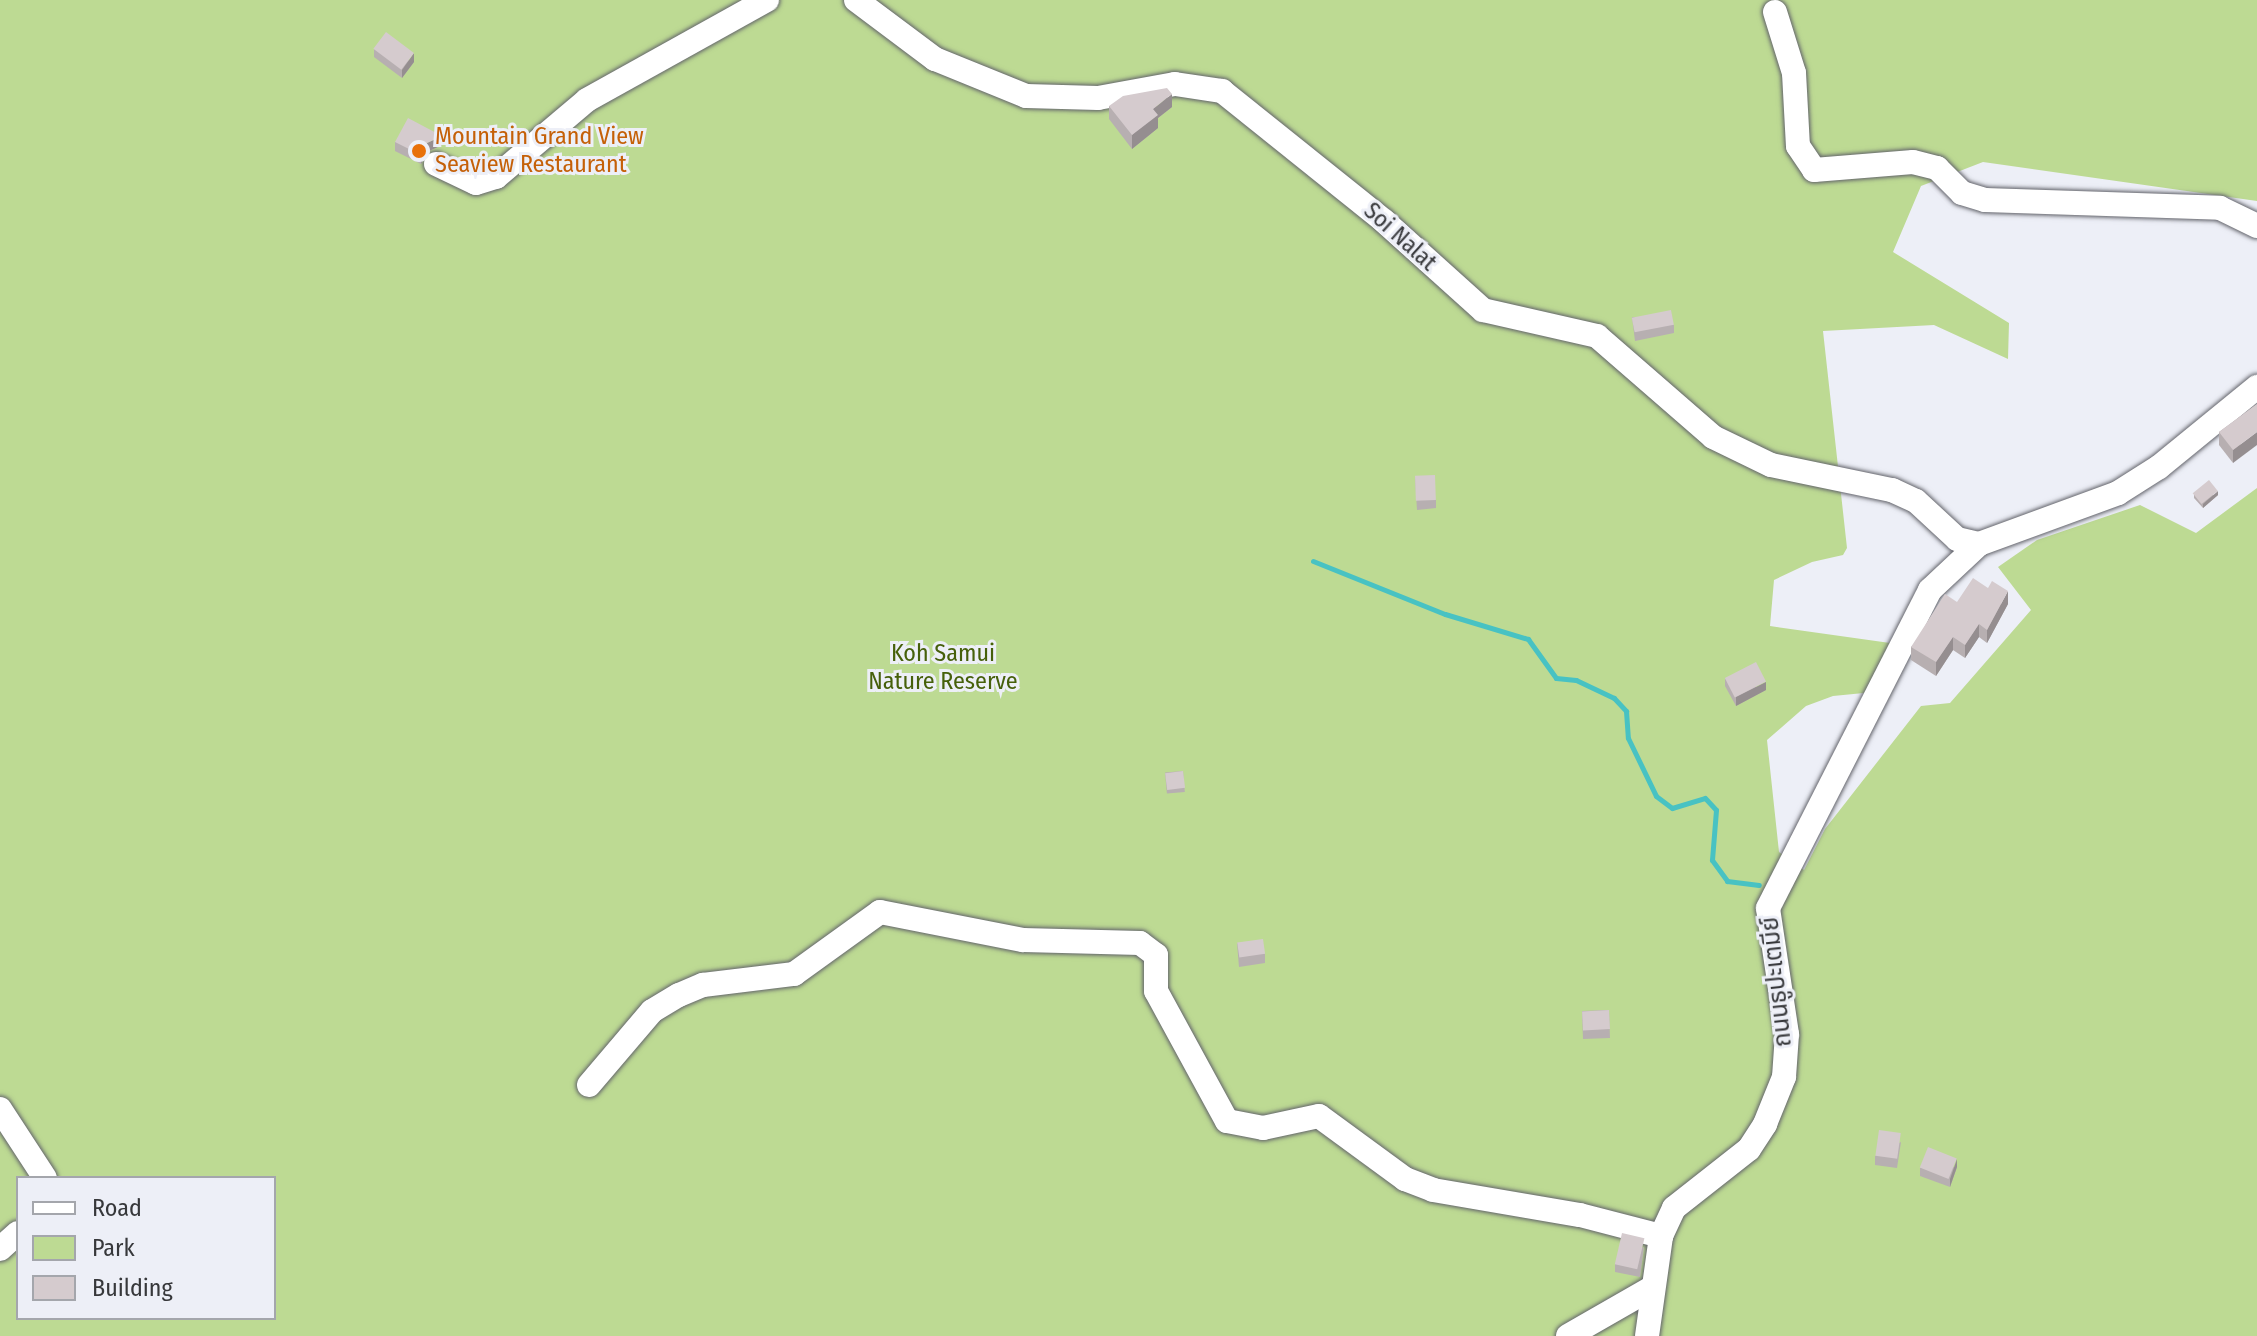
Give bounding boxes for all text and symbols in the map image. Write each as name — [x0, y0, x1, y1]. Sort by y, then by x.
place label: Mountain Grand View Seaview Restaurant — [435, 123, 644, 179]
marker: Mountain Grand View Seaview Restaurant — [410, 142, 428, 160]
street label: Soi Nalat — [1358, 197, 1442, 277]
park label: Koh Samui Nature Reserve — [868, 640, 1018, 696]
street label: ถนนธูปะเตมีย์ — [1756, 916, 1798, 1048]
legend — [16, 1176, 276, 1320]
text: Road — [92, 1194, 142, 1222]
text: Park — [92, 1234, 135, 1262]
text: Building — [92, 1274, 173, 1302]

